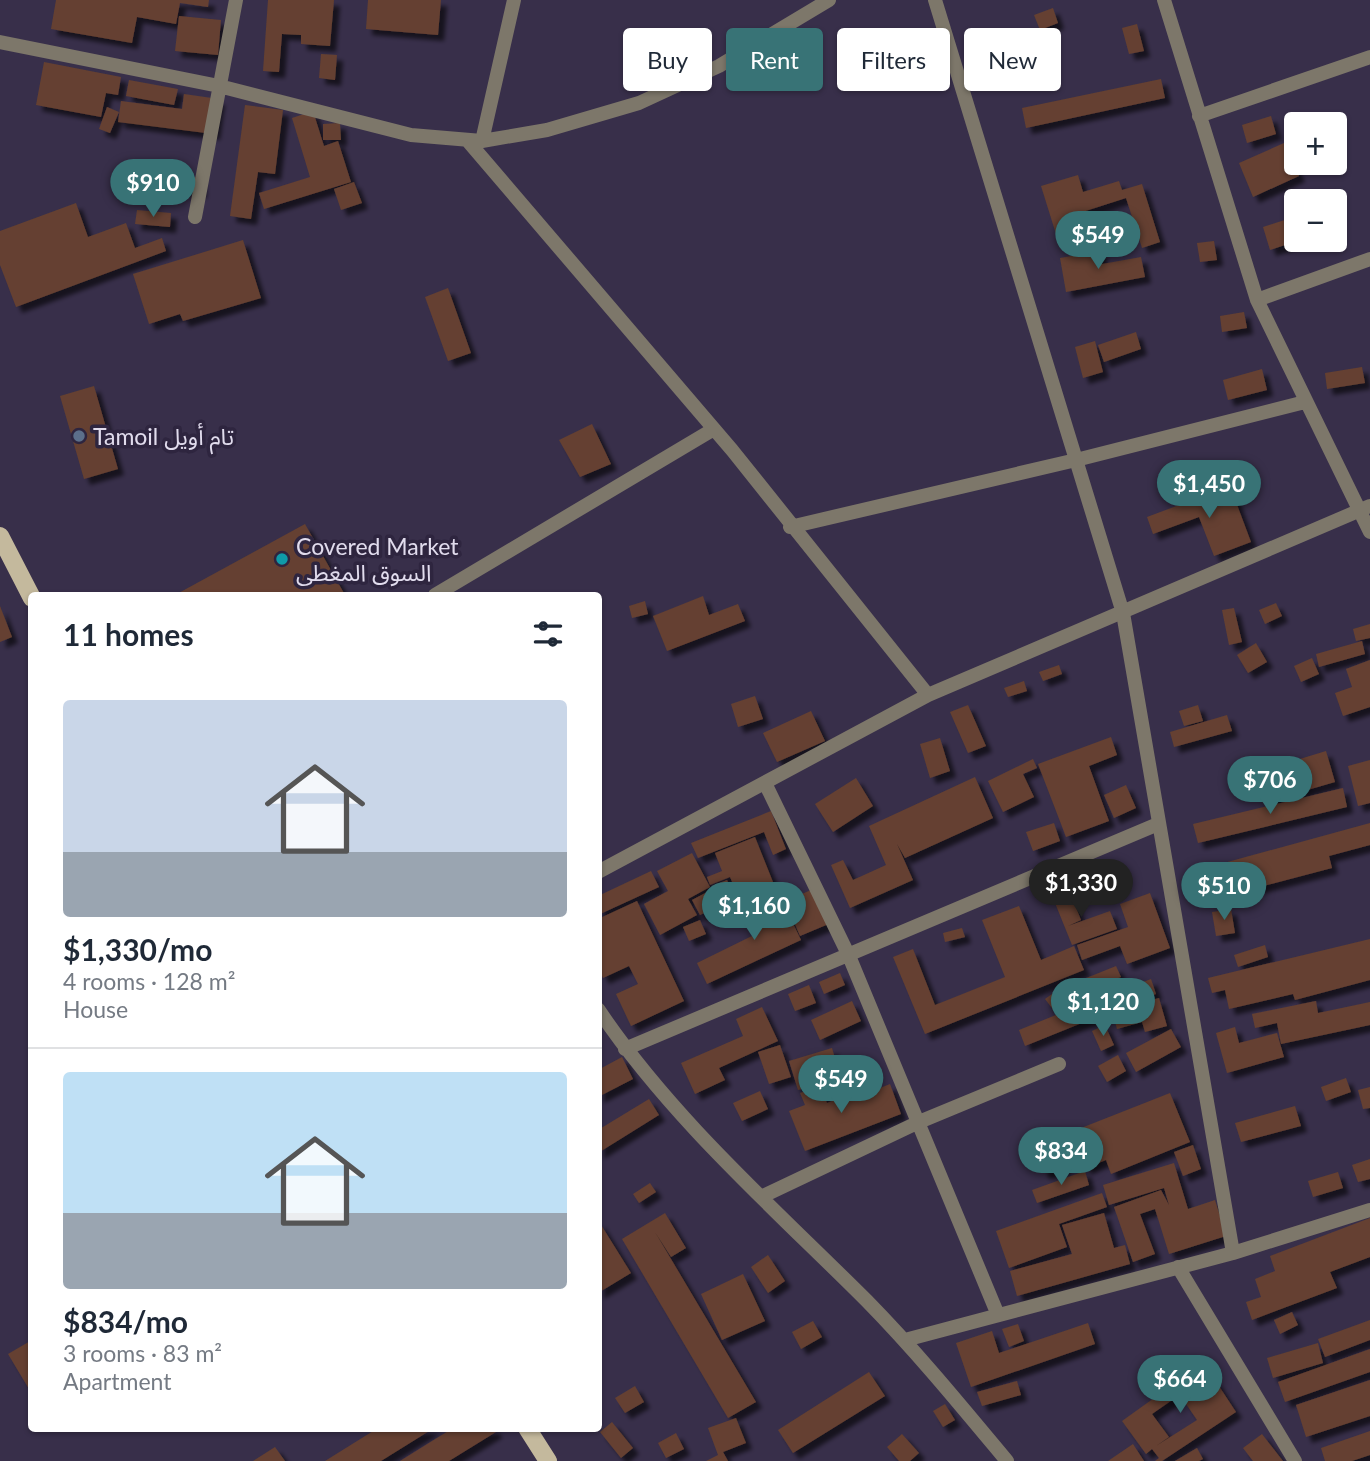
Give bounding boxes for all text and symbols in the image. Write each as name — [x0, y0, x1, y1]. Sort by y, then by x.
chip: Buy — [623, 28, 712, 91]
chip: Rent — [726, 28, 823, 91]
chip: Filters — [837, 28, 950, 91]
chip: New — [964, 28, 1061, 91]
map controls — [1284, 112, 1347, 252]
button: + — [1284, 112, 1347, 175]
pin: $910 — [112, 160, 194, 219]
text: $910 — [126, 168, 180, 196]
button: − — [1284, 189, 1347, 252]
pin: $549 — [1057, 212, 1139, 271]
text: $549 — [1071, 220, 1125, 248]
place label: Tamoil تام أويل — [93, 422, 234, 455]
marker: Tamoil تام أويل — [71, 428, 87, 444]
pin: $1,450 — [1152, 461, 1266, 520]
text: $1,450 — [1173, 469, 1245, 497]
place label: Covered Market السوق المغطى — [296, 532, 459, 587]
marker: Covered Market السوق المغطى — [274, 551, 290, 567]
icon: filters — [529, 615, 567, 653]
text: 11 homes — [63, 616, 194, 652]
icon: home — [252, 746, 378, 872]
pin: $706 — [1229, 756, 1311, 816]
text: $706 — [1243, 765, 1297, 793]
pin: $1,330 — [1024, 860, 1138, 919]
pin: $510 — [1183, 862, 1265, 922]
text: $1,330 — [1045, 868, 1117, 896]
text: $510 — [1197, 871, 1251, 899]
pin: $1,160 — [697, 883, 811, 942]
text: $1,160 — [718, 891, 790, 919]
text: $1,330/mo — [63, 931, 212, 967]
text: 4 rooms · 128 m² — [63, 967, 235, 995]
pin: $1,120 — [1046, 978, 1160, 1038]
text: $1,120 — [1067, 987, 1139, 1015]
text: House — [63, 995, 128, 1023]
pin: $549 — [800, 1056, 882, 1115]
text: $549 — [814, 1064, 868, 1092]
icon: home — [252, 1118, 378, 1244]
pin: $834 — [1020, 1128, 1102, 1187]
text: $834 — [1034, 1136, 1088, 1164]
text: $834/mo — [63, 1303, 188, 1339]
text: 3 rooms · 83 m² — [63, 1339, 222, 1367]
pin: $664 — [1139, 1356, 1221, 1415]
text: $664 — [1153, 1364, 1207, 1392]
text: Apartment — [63, 1367, 171, 1395]

